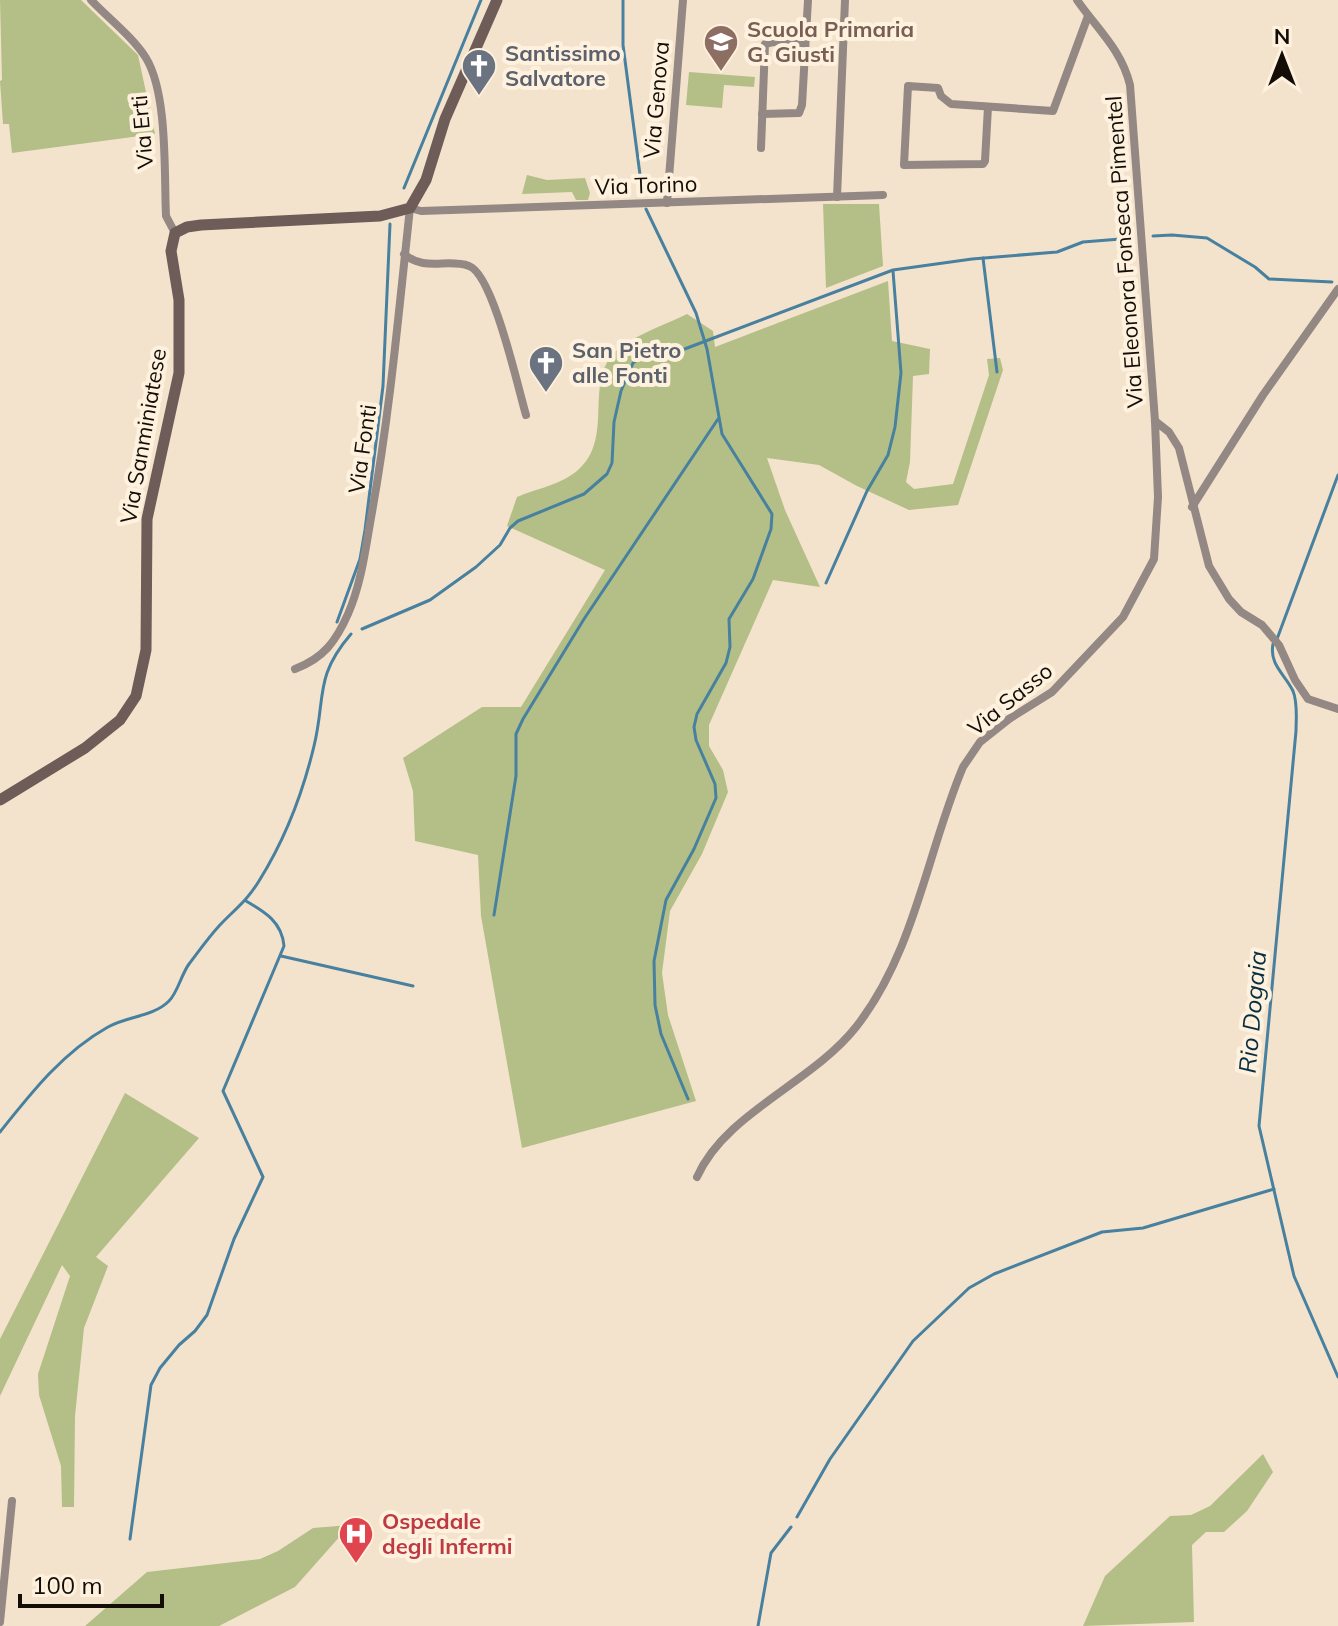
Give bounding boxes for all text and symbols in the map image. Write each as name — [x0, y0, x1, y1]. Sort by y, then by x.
place label: Scuola Primaria G. Giusti — [747, 15, 914, 68]
north arrow — [1242, 16, 1322, 96]
text: N — [1274, 22, 1290, 50]
school or university icon: Scuola Primaria G. Giusti — [702, 23, 740, 73]
place label: Santissimo Salvatore — [505, 39, 621, 92]
street label: Via Genova — [637, 40, 675, 160]
church icon: Santissimo Salvatore — [460, 47, 498, 97]
street label: Via Erti — [125, 94, 159, 170]
street label: Via Eleonora Fonseca Pimentel — [1099, 95, 1149, 409]
street label: Via Torino — [594, 169, 698, 201]
place label: San Pietro alle Fonti — [572, 336, 681, 389]
church icon: San Pietro alle Fonti — [527, 344, 565, 394]
street label: Via Sanminiatese — [114, 346, 172, 526]
street label: Via Fonti — [342, 403, 382, 495]
street label: Via Sasso — [962, 656, 1058, 742]
water label: Rio Dogaia — [1232, 949, 1272, 1075]
place label: Ospedale degli Infermi — [382, 1507, 512, 1560]
hospital icon: Ospedale degli Infermi — [337, 1515, 375, 1565]
scale bar — [20, 1558, 162, 1608]
text: 100 m — [32, 1570, 103, 1600]

